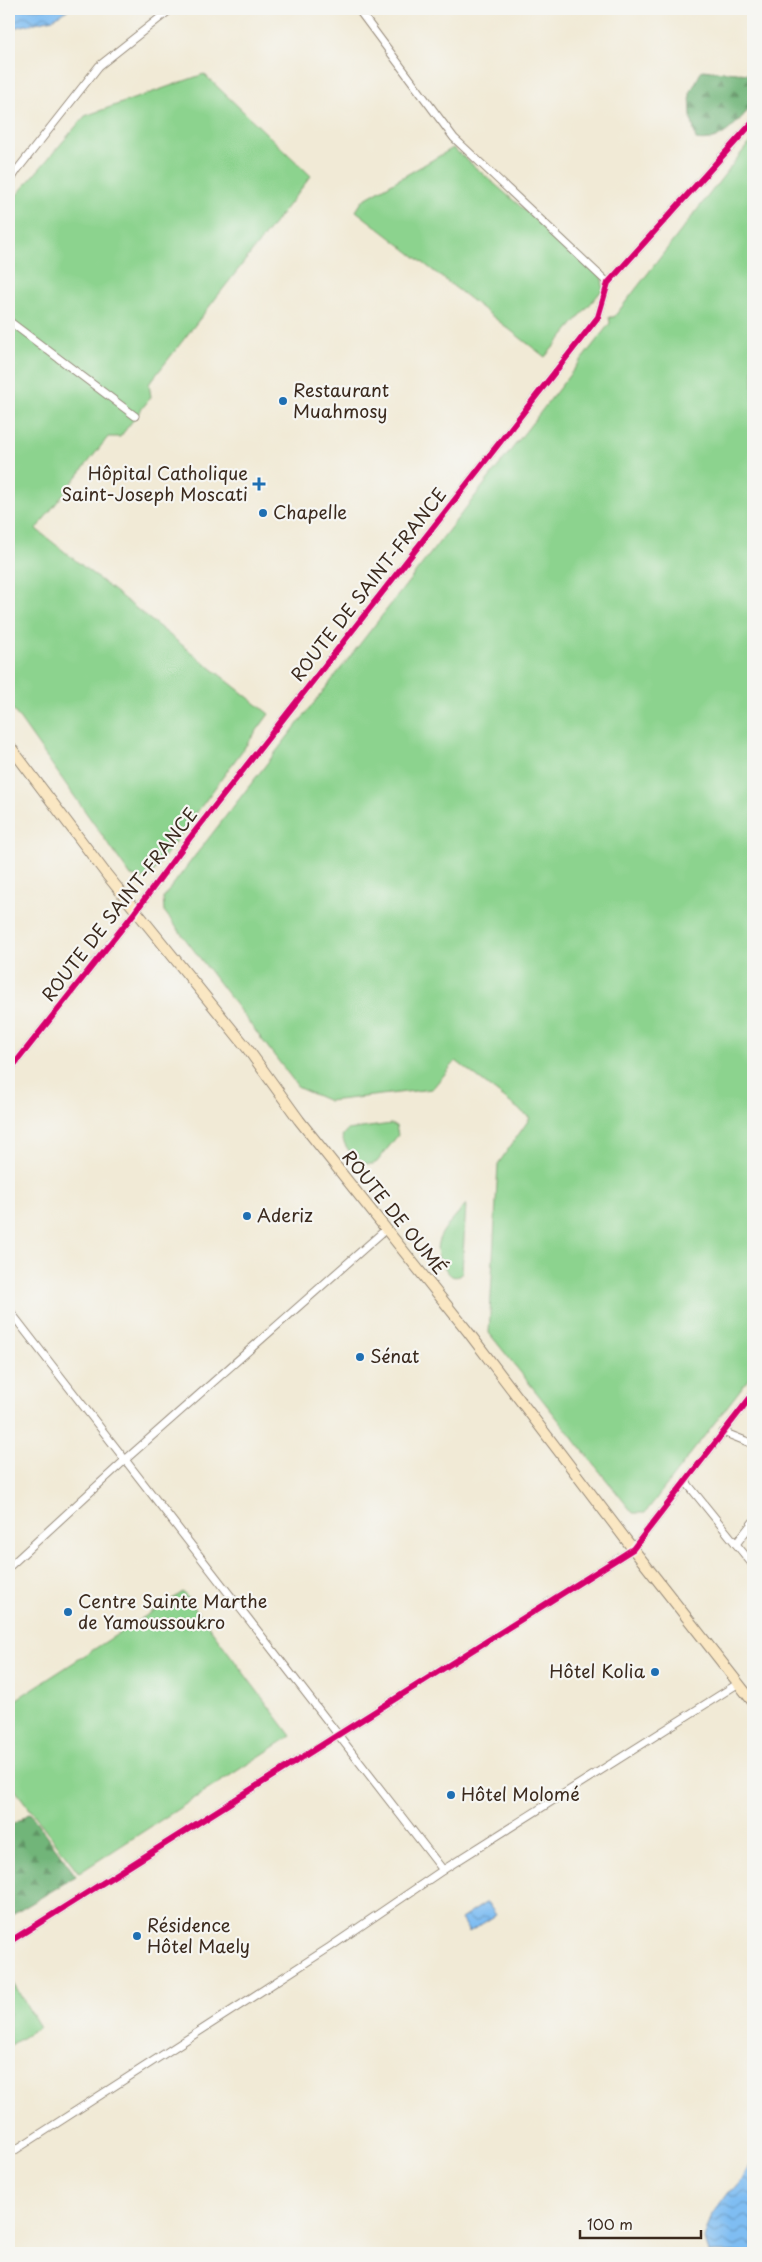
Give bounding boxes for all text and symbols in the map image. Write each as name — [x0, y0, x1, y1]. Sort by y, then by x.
place label: Restaurant Muahmosy — [293, 376, 389, 424]
marker: Restaurant Muahmosy — [277, 395, 289, 407]
place label: Hôpital Catholique Saint-Joseph Moscati — [61, 459, 248, 507]
marker: Hôpital Catholique Saint-Joseph Moscati — [252, 477, 266, 491]
street label: ROUTE DE SAINT-FRANCE — [284, 481, 452, 687]
place label: Chapelle — [273, 498, 347, 525]
marker: Chapelle — [257, 507, 269, 519]
street label: ROUTE DE SAINT-FRANCE — [35, 801, 203, 1007]
street label: ROUTE DE OUMÉ — [336, 1144, 454, 1280]
place label: Aderiz — [257, 1201, 313, 1228]
marker: Aderiz — [241, 1210, 253, 1222]
place label: Sénat — [370, 1342, 419, 1369]
marker: Sénat — [354, 1351, 366, 1363]
place label: Centre Sainte Marthe de Yamoussoukro — [78, 1587, 267, 1635]
marker: Centre Sainte Marthe de Yamoussoukro — [62, 1606, 74, 1618]
place label: Hôtel Kolia — [549, 1657, 646, 1684]
marker: Hôtel Kolia — [649, 1666, 661, 1678]
place label: Hôtel Molomé — [461, 1780, 580, 1807]
marker: Hôtel Molomé — [445, 1789, 457, 1801]
place label: Résidence Hôtel Maely — [147, 1911, 250, 1959]
marker: Résidence Hôtel Maely — [131, 1930, 143, 1942]
scale bar — [580, 2207, 701, 2239]
text: 100 m — [587, 2212, 633, 2235]

